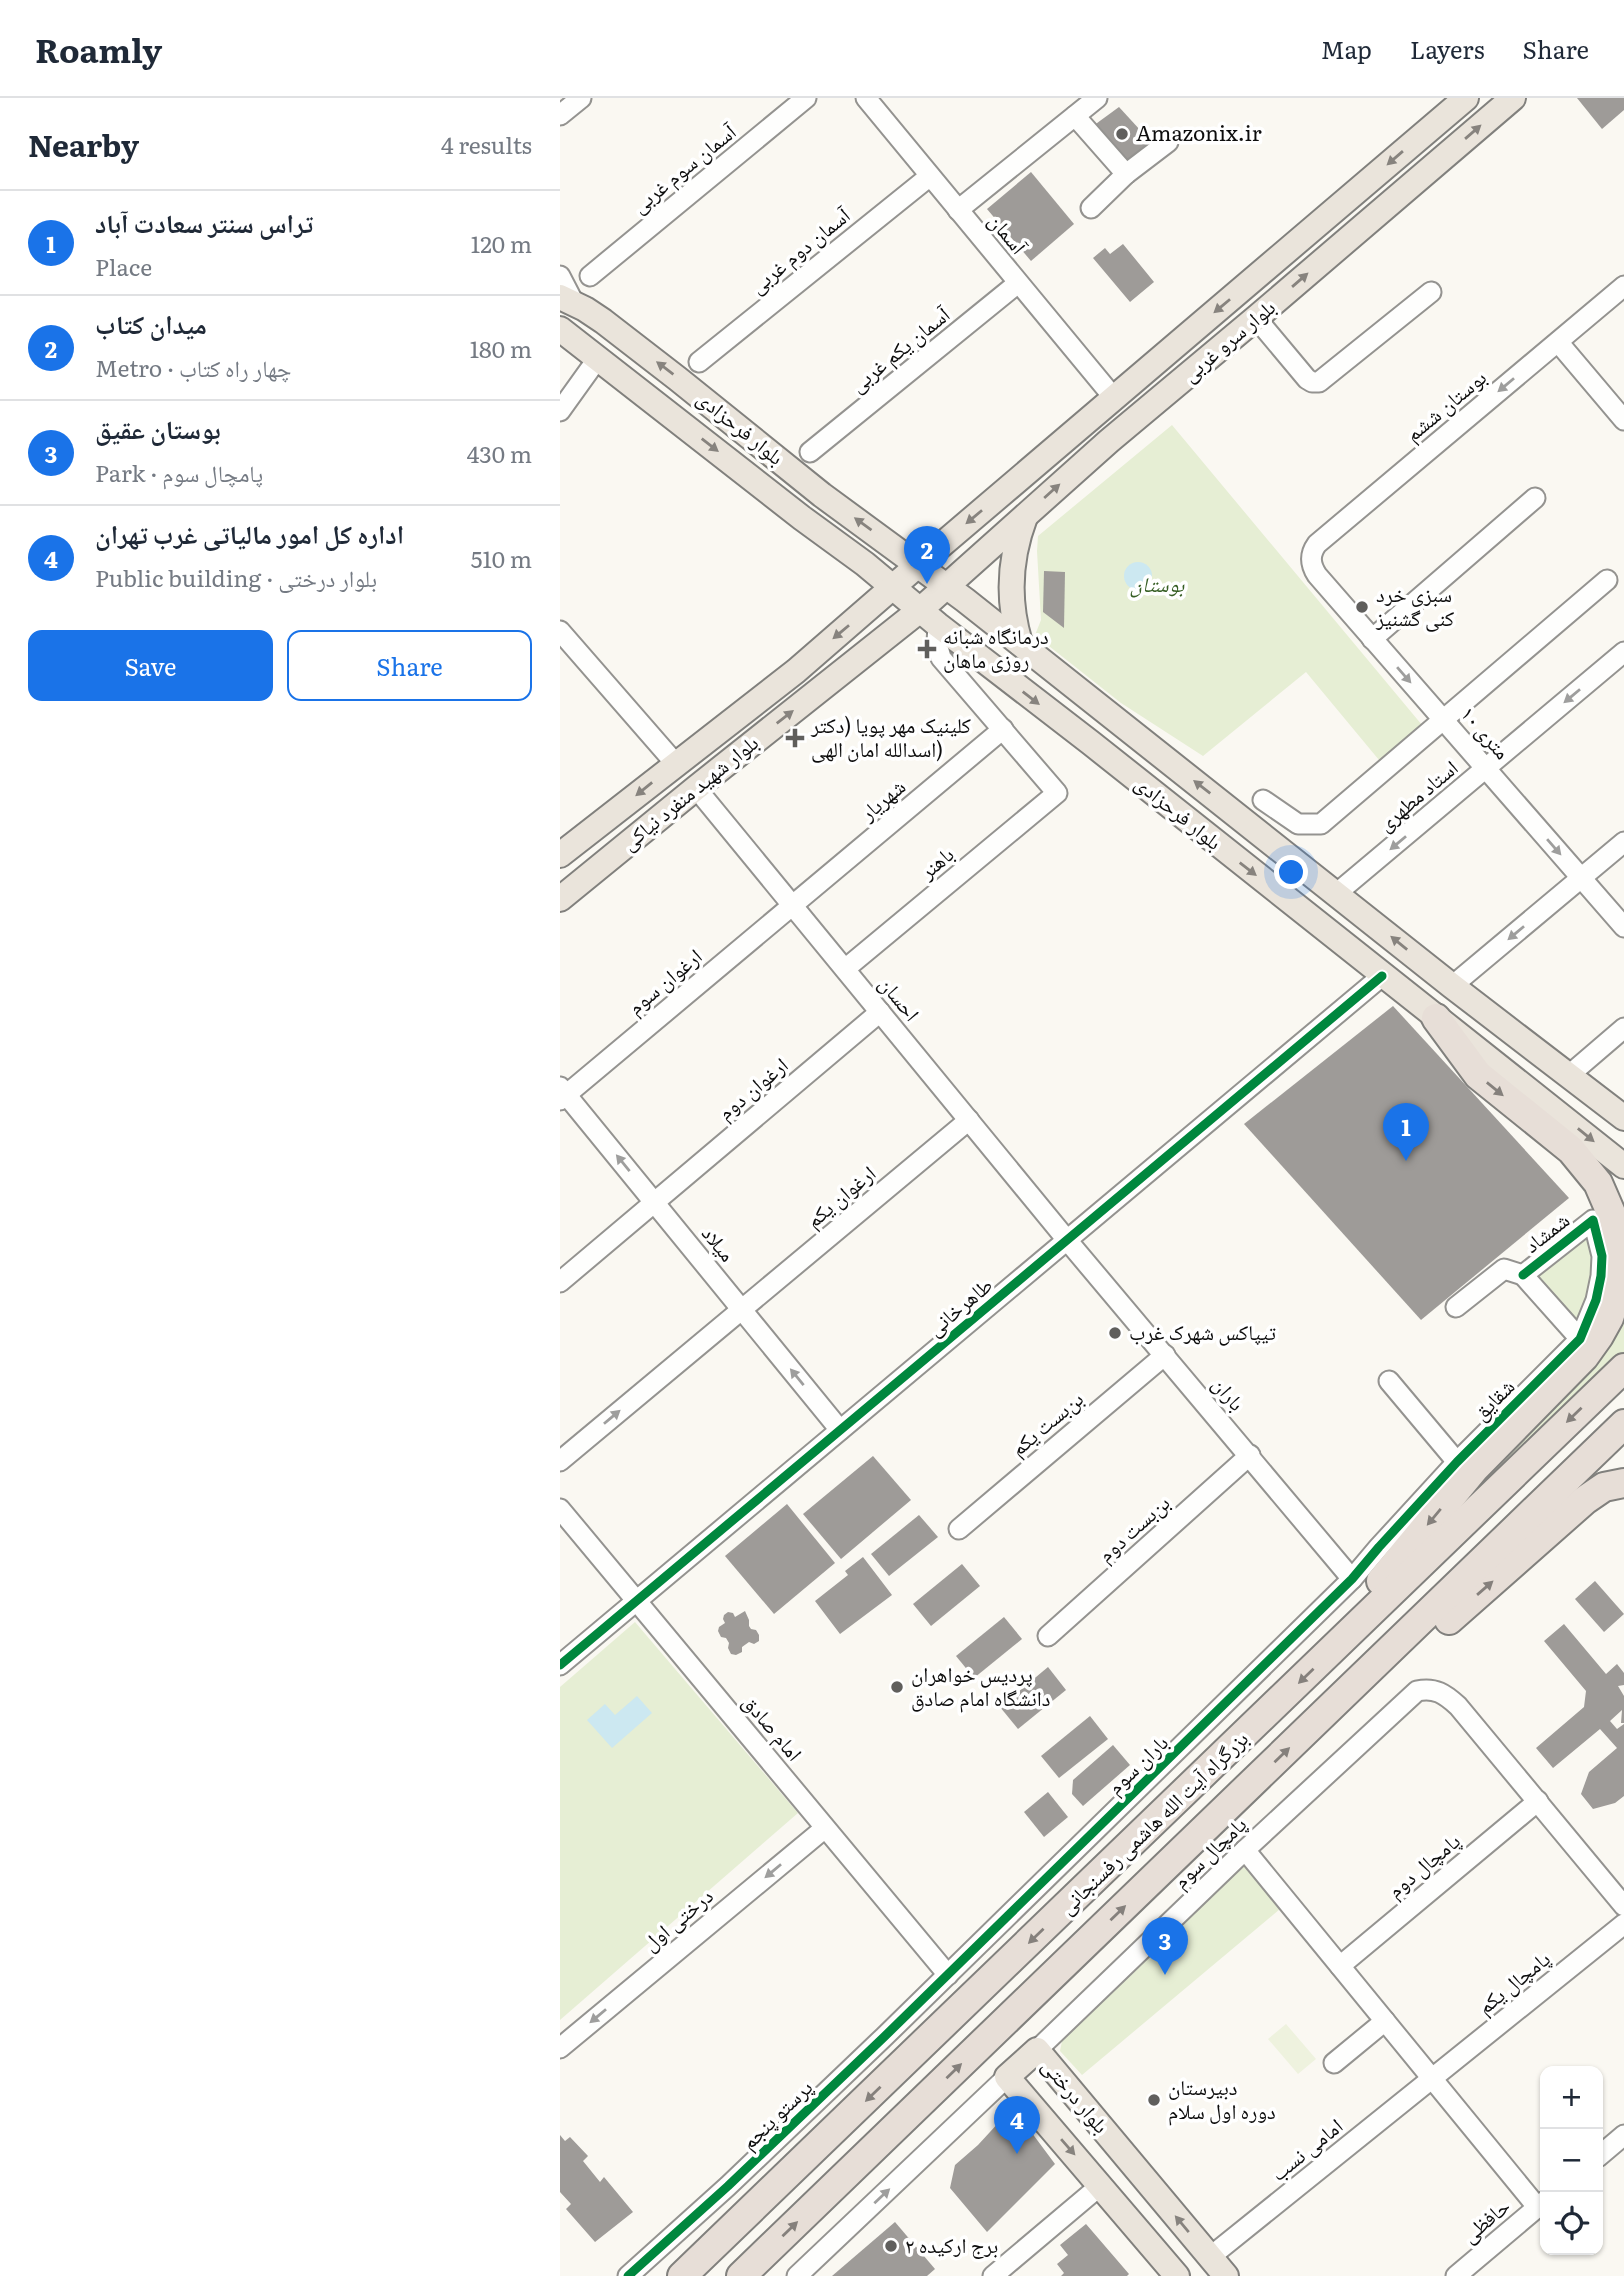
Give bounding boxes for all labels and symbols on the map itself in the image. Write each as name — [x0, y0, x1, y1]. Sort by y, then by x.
street label: آسمان سوم غربی — [623, 115, 743, 220]
place label: Amazonix.ir — [1136, 116, 1262, 147]
one-way arrow — [1464, 124, 1482, 140]
marker: Amazonix.ir — [1114, 126, 1130, 142]
one-way arrow — [1386, 150, 1404, 166]
street label: آسمان دوم غربی — [741, 198, 857, 300]
street label: آسمان — [983, 205, 1036, 260]
one-way arrow — [1291, 272, 1309, 288]
street label: بلوار سرو غربی — [1174, 291, 1281, 387]
street label: آسمان یکم غربی — [842, 298, 956, 399]
one-way arrow — [1213, 298, 1231, 314]
one-way arrow — [656, 361, 674, 376]
street label: بوستان ششم — [1397, 361, 1492, 448]
one-way arrow — [1497, 378, 1515, 393]
street label: بلوار فرحزادی — [691, 381, 792, 471]
one-way arrow — [700, 438, 718, 453]
one-way arrow — [1044, 484, 1061, 499]
one-way arrow — [966, 509, 983, 524]
one-way arrow — [854, 517, 872, 532]
pin: 2 — [904, 526, 950, 584]
park label: بوستان — [1130, 567, 1185, 598]
place label: سبزی خرد کنی گشنیز — [1375, 577, 1455, 632]
marker: سبزی خرد کنی گشنیز — [1354, 599, 1370, 615]
place label: درمانگاه شبانه روزی ماهان — [943, 619, 1049, 674]
one-way arrow — [832, 625, 850, 640]
marker: درمانگاه شبانه روزی ماهان — [917, 639, 937, 659]
one-way arrow — [1396, 667, 1411, 684]
one-way arrow — [1563, 688, 1580, 703]
one-way arrow — [1022, 690, 1040, 705]
street label: ۱۰ متری — [1455, 698, 1519, 765]
place label: کلینیک مهر پویا (دکتر اسدالله امان الهی) — [810, 708, 971, 763]
one-way arrow — [775, 710, 793, 725]
street label: بلوار شهید منفرد نیاکی — [613, 726, 764, 856]
marker: کلینیک مهر پویا (دکتر اسدالله امان الهی) — [785, 728, 805, 748]
street label: استاد مطهری — [1369, 751, 1463, 837]
street label: بلوار فرحزادی — [1129, 766, 1230, 856]
street label: شهریار — [851, 770, 911, 827]
one-way arrow — [1193, 779, 1211, 794]
one-way arrow — [635, 781, 653, 796]
one-way arrow — [1389, 835, 1407, 850]
street label: باهنر — [911, 838, 959, 885]
one-way arrow — [1546, 838, 1562, 856]
your location — [1274, 855, 1308, 889]
one-way arrow — [1240, 861, 1257, 876]
one-way arrow — [1507, 925, 1524, 940]
one-way arrow — [1391, 936, 1409, 951]
street label: ارغوان سوم — [619, 940, 708, 1021]
street label: احسان — [873, 968, 929, 1027]
street label: ارغوان دوم — [709, 1048, 794, 1127]
one-way arrow — [1486, 1081, 1503, 1096]
pin: 1 — [1383, 1103, 1429, 1161]
one-way arrow — [1577, 1128, 1595, 1143]
one-way arrow — [615, 1154, 630, 1172]
street label: ارغوان یکم — [798, 1157, 882, 1234]
street label: شمشاد — [1516, 1203, 1575, 1259]
street label: میلاد — [696, 1218, 744, 1267]
street label: طاهرخانی — [919, 1268, 998, 1342]
place label: تیپاکس شهرک غرب — [1129, 1315, 1276, 1346]
marker: تیپاکس شهرک غرب — [1107, 1325, 1123, 1341]
street label: باران — [1206, 1368, 1254, 1416]
one-way arrow — [790, 1369, 805, 1386]
street label: شقایق — [1464, 1370, 1520, 1426]
street label: بن‌بست یکم — [1002, 1382, 1089, 1463]
one-way arrow — [1566, 1406, 1583, 1423]
one-way arrow — [604, 1410, 621, 1425]
street label: بن‌بست دوم — [1089, 1486, 1176, 1569]
one-way arrow — [1427, 1507, 1442, 1525]
one-way arrow — [1476, 1581, 1493, 1596]
place label: پردیس خواهران دانشگاه امام صادق — [911, 1657, 1051, 1713]
one-way arrow — [1298, 1667, 1315, 1683]
marker: پردیس خواهران دانشگاه امام صادق — [889, 1679, 905, 1695]
street label: امام صادق — [736, 1686, 811, 1767]
street label: بزرگراه آیت الله هاشمی رفسنجانی — [1051, 1722, 1254, 1920]
street label: باران سوم — [1099, 1726, 1175, 1801]
one-way arrow — [1273, 1748, 1290, 1764]
street label: پامچال سوم — [1164, 1808, 1253, 1895]
street label: پامچال دوم — [1379, 1824, 1466, 1905]
one-way arrow — [764, 1863, 781, 1878]
street label: درختی اول — [634, 1879, 718, 1957]
one-way arrow — [1109, 1906, 1126, 1922]
pin: 3 — [1142, 1917, 1188, 1975]
one-way arrow — [1028, 1927, 1045, 1944]
street label: پامچال یکم — [1469, 1942, 1556, 2021]
one-way arrow — [589, 2009, 607, 2024]
street label: بلوار درختی — [1036, 2050, 1118, 2139]
one-way arrow — [945, 2063, 962, 2079]
place label: دبیرستان دوره اول سلام — [1168, 2070, 1276, 2126]
street label: پرستو پنجم — [732, 2071, 819, 2156]
one-way arrow — [865, 2085, 882, 2101]
marker: دبیرستان دوره اول سلام — [1146, 2092, 1162, 2108]
pin: 4 — [994, 2096, 1040, 2154]
street label: امامی نسب — [1263, 2109, 1348, 2187]
one-way arrow — [1060, 2139, 1075, 2156]
one-way arrow — [873, 2188, 890, 2204]
street label: حافظی — [1453, 2189, 1515, 2249]
one-way arrow — [1174, 2215, 1190, 2233]
one-way arrow — [781, 2221, 798, 2237]
place label: برج ارکیده ۲ — [905, 2228, 998, 2259]
marker: برج ارکیده ۲ — [883, 2238, 899, 2254]

